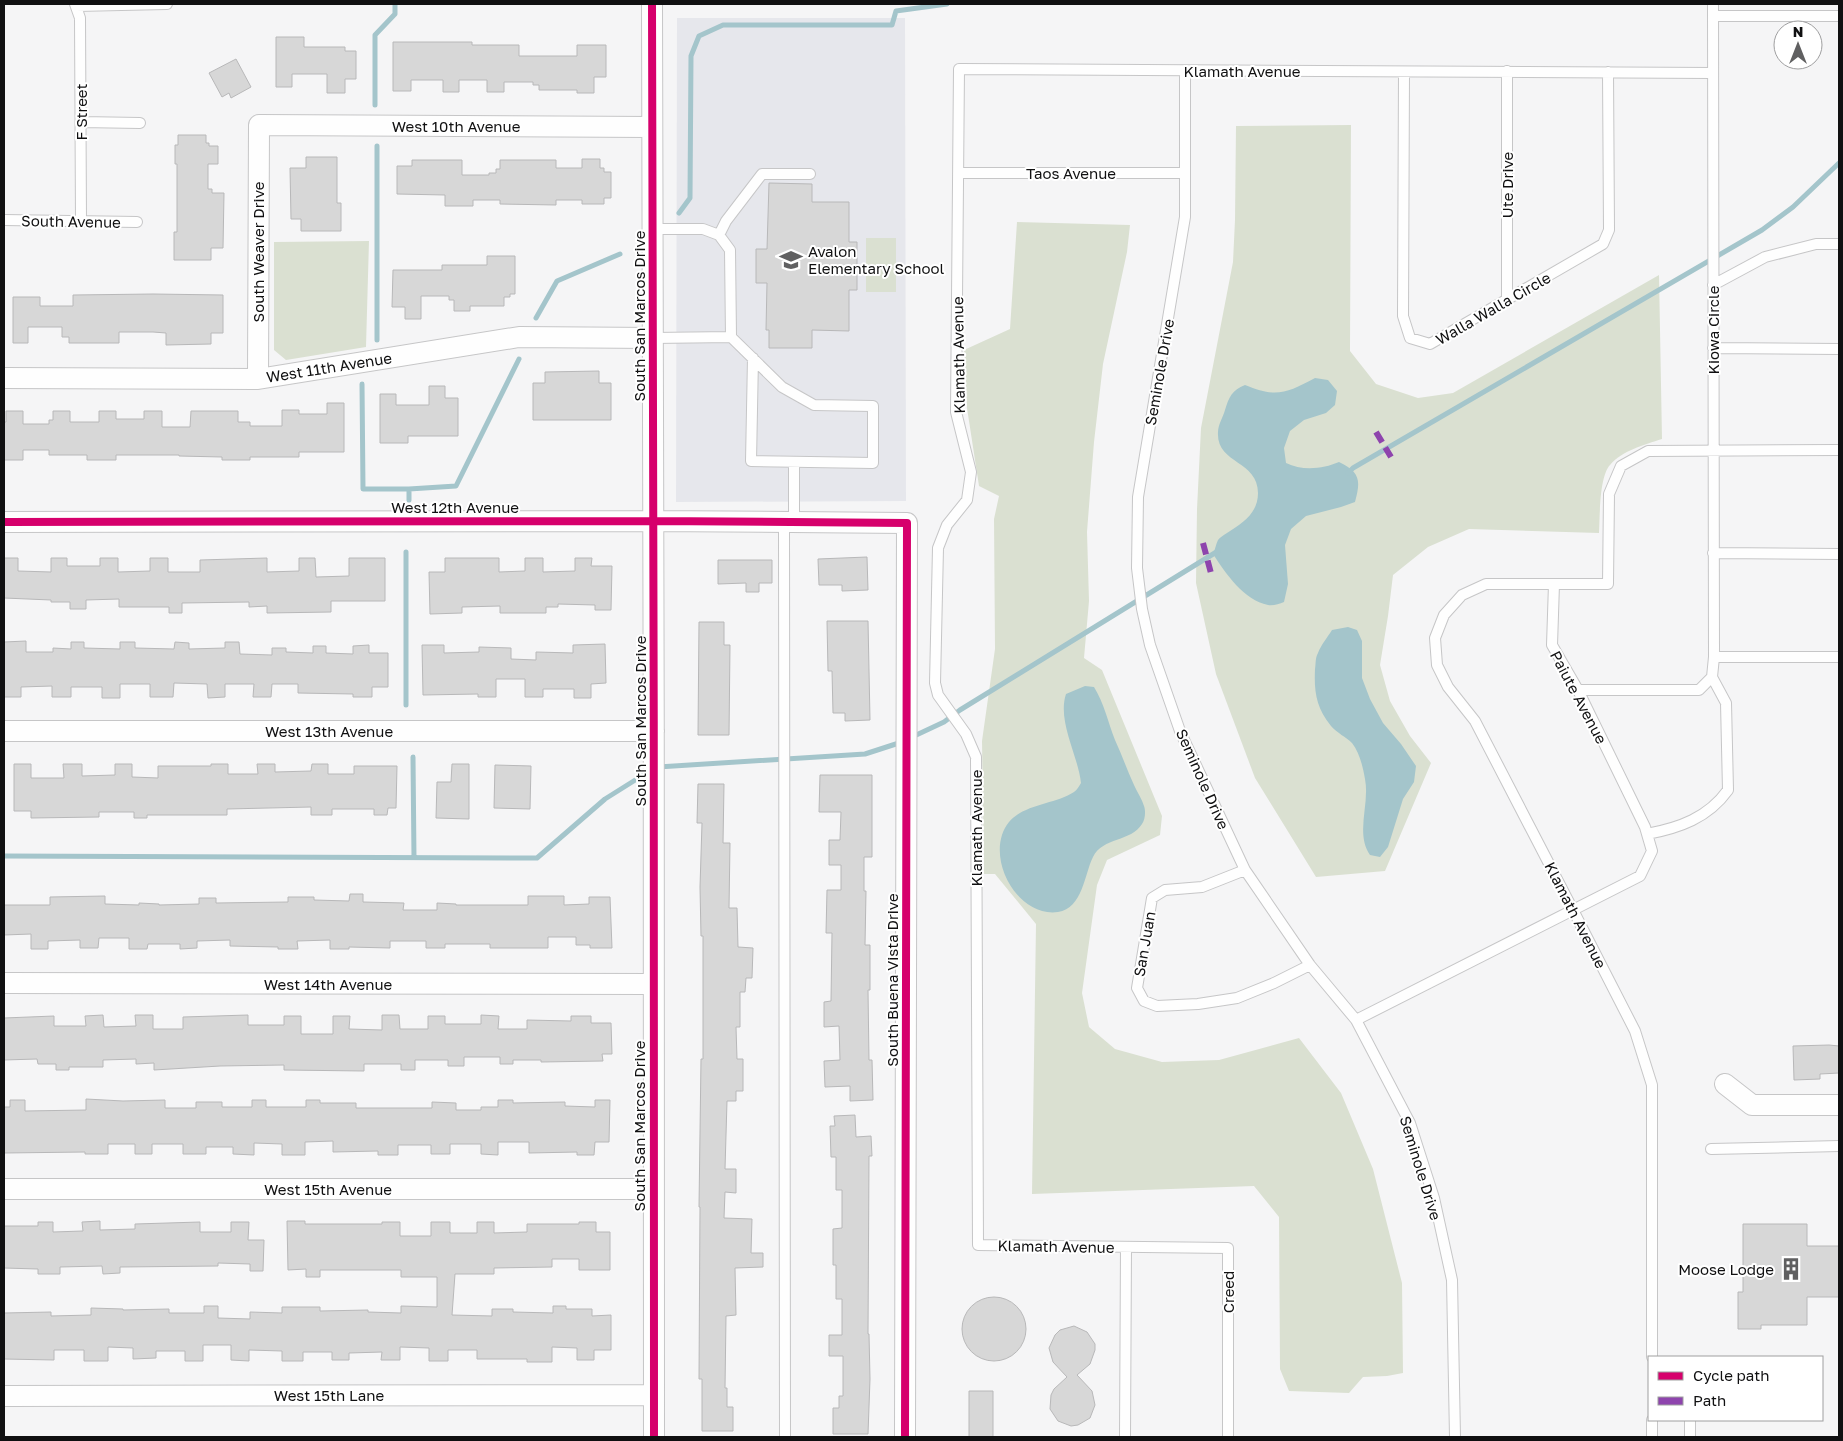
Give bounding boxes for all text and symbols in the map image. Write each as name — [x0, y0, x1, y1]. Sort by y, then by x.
north arrow — [1773, 20, 1823, 70]
text: N — [1793, 23, 1803, 40]
street label: Klamath Avenue — [1183, 62, 1301, 80]
street label: F Street — [72, 83, 90, 141]
street label: West 10th Avenue — [392, 117, 521, 135]
street label: Ute Drive — [1498, 151, 1516, 218]
street label: Taos Avenue — [1026, 164, 1116, 182]
street label: South Weaver Drive — [249, 181, 267, 322]
street label: South Avenue — [21, 211, 121, 231]
street label: South San Marcos Drive — [630, 230, 648, 401]
place label: Avalon Elementary School — [808, 242, 944, 277]
school or university icon: Avalon Elementary School — [778, 247, 804, 273]
street label: Walla Walla Circle — [1432, 268, 1554, 348]
street label: Kiowa Circle — [1704, 285, 1722, 374]
street label: Klamath Avenue — [948, 296, 968, 414]
street label: Seminole Drive — [1141, 317, 1177, 427]
street label: West 11th Avenue — [265, 348, 393, 386]
street label: West 12th Avenue — [391, 498, 519, 516]
street label: South San Marcos Drive — [631, 635, 649, 806]
street label: Paiute Avenue — [1547, 647, 1611, 747]
street label: West 13th Avenue — [265, 722, 393, 740]
street label: Seminole Drive — [1173, 726, 1233, 832]
street label: Klamath Avenue — [967, 769, 985, 887]
street label: Klamath Avenue — [1541, 859, 1611, 971]
street label: South Buena Vista Drive — [883, 893, 901, 1067]
street label: San Juan — [1129, 910, 1159, 978]
street label: West 14th Avenue — [264, 975, 393, 993]
street label: South San Marcos Drive — [630, 1040, 648, 1211]
street label: Seminole Drive — [1397, 1114, 1445, 1223]
street label: West 15th Avenue — [264, 1180, 392, 1198]
street label: Klamath Avenue — [997, 1236, 1115, 1256]
building icon: Moose Lodge — [1778, 1256, 1804, 1282]
place label: Moose Lodge — [1678, 1260, 1774, 1278]
street label: Creed — [1219, 1271, 1237, 1313]
legend — [1648, 1356, 1823, 1421]
text: Cycle path — [1693, 1366, 1769, 1384]
street label: West 15th Lane — [274, 1386, 384, 1404]
text: Path — [1693, 1391, 1726, 1409]

